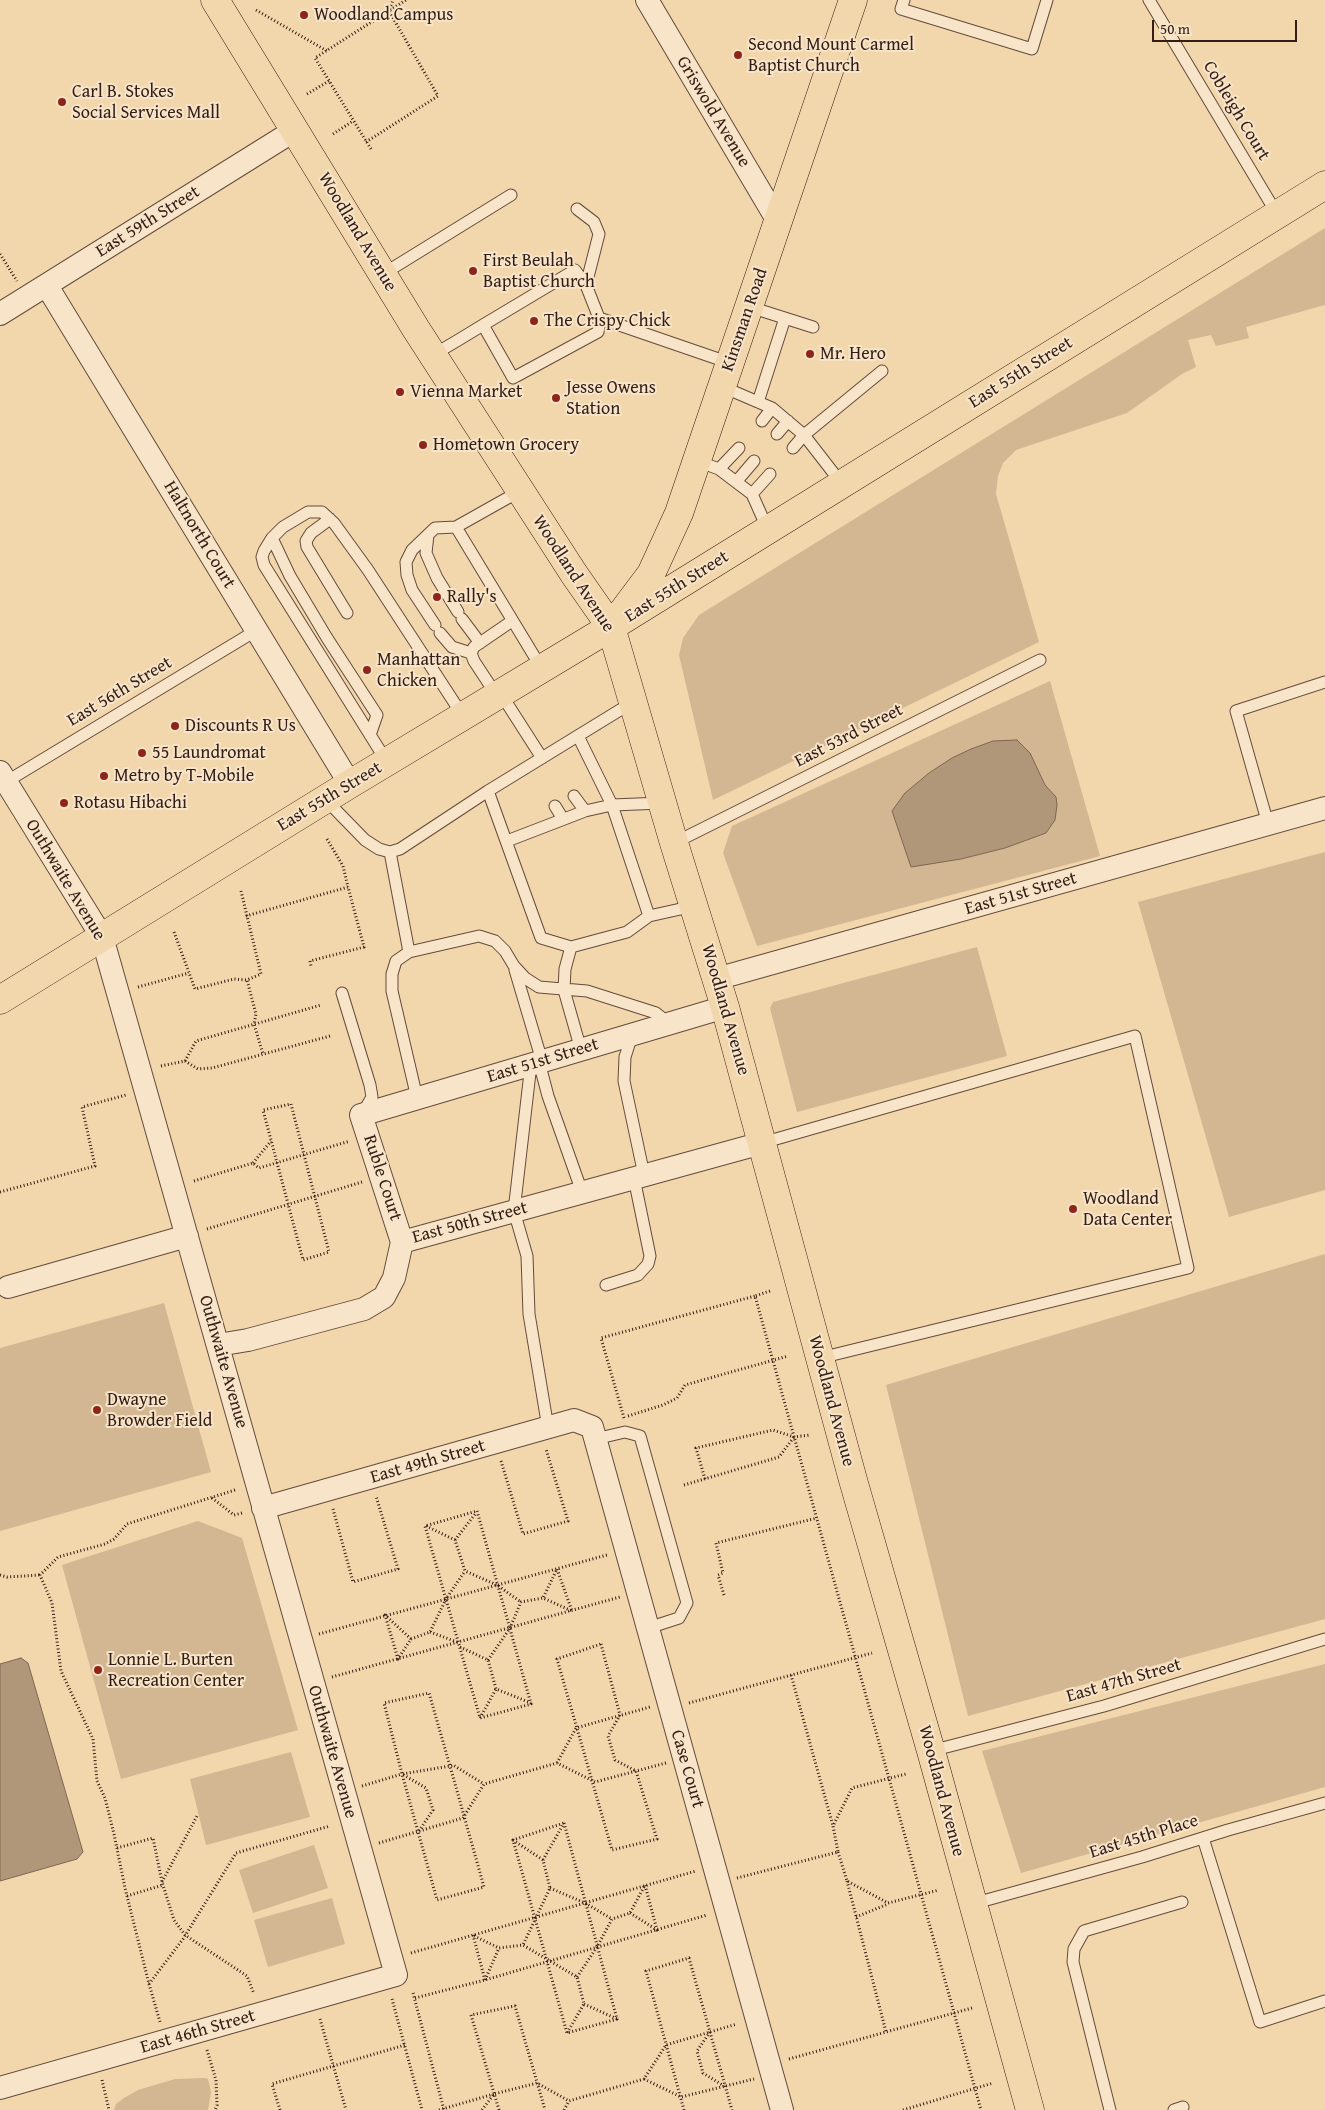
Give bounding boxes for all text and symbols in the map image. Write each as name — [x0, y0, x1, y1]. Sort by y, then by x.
place label: Woodland Campus — [314, 4, 453, 26]
marker: Woodland Campus — [298, 9, 310, 21]
scale bar — [1155, 10, 1300, 42]
text: 50 m — [1160, 18, 1190, 39]
place label: Second Mount Carmel Baptist Church — [748, 34, 914, 76]
marker: Second Mount Carmel Baptist Church — [732, 49, 744, 61]
street label: Griswold Avenue — [671, 53, 755, 171]
street label: Cobleigh Court — [1198, 57, 1274, 165]
place label: Carl B. Stokes Social Services Mall — [72, 81, 220, 124]
marker: Carl B. Stokes Social Services Mall — [56, 96, 68, 108]
street label: Woodland Avenue — [313, 169, 401, 295]
street label: East 59th Street — [92, 181, 204, 263]
place label: First Beulah Baptist Church — [483, 250, 595, 292]
marker: First Beulah Baptist Church — [467, 265, 479, 277]
street label: Kinsman Road — [717, 265, 773, 375]
place label: The Crispy Chick — [544, 310, 670, 332]
marker: The Crispy Chick — [528, 315, 540, 327]
street label: East 55th Street — [965, 332, 1077, 414]
place label: Mr. Hero — [820, 343, 886, 365]
marker: Mr. Hero — [804, 348, 816, 360]
place label: Jesse Owens Station — [566, 377, 656, 419]
place label: Vienna Market — [410, 381, 522, 403]
marker: Vienna Market — [394, 386, 406, 398]
marker: Jesse Owens Station — [550, 392, 562, 404]
place label: Hometown Grocery — [433, 434, 579, 456]
marker: Hometown Grocery — [417, 439, 429, 451]
street label: Haltnorth Court — [158, 477, 240, 593]
street label: Woodland Avenue — [527, 511, 619, 637]
street label: East 55th Street — [621, 546, 733, 628]
place label: Rally's — [447, 586, 497, 608]
marker: Rally's — [431, 591, 443, 603]
place label: Manhattan Chicken — [377, 649, 460, 692]
street label: East 56th Street — [64, 652, 176, 732]
marker: Manhattan Chicken — [361, 664, 373, 676]
street label: East 53rd Street — [791, 699, 907, 773]
place label: Discounts R Us — [185, 715, 296, 737]
marker: Discounts R Us — [169, 720, 181, 732]
place label: 55 Laundromat — [152, 742, 266, 764]
marker: 55 Laundromat — [136, 747, 148, 759]
street label: East 55th Street — [274, 757, 386, 837]
place label: Metro by T-Mobile — [114, 765, 254, 787]
marker: Metro by T-Mobile — [98, 770, 110, 782]
place label: Rotasu Hibachi — [74, 792, 187, 814]
marker: Rotasu Hibachi — [58, 797, 70, 809]
street label: Outhwaite Avenue — [20, 816, 110, 944]
street label: East 51st Street — [963, 868, 1079, 920]
street label: Woodland Avenue — [696, 942, 754, 1078]
street label: East 51st Street — [485, 1034, 601, 1088]
street label: Ruble Court — [358, 1132, 406, 1224]
place label: Woodland Data Center — [1083, 1188, 1172, 1230]
street label: East 50th Street — [410, 1197, 530, 1249]
marker: Woodland Data Center — [1067, 1203, 1079, 1215]
street label: Outhwaite Avenue — [194, 1293, 252, 1431]
street label: Woodland Avenue — [803, 1333, 859, 1469]
place label: Dwayne Browder Field — [107, 1389, 212, 1432]
marker: Dwayne Browder Field — [91, 1404, 103, 1416]
street label: East 49th Street — [368, 1435, 488, 1489]
place label: Lonnie L. Burten Recreation Center — [108, 1649, 244, 1692]
street label: East 47th Street — [1064, 1654, 1184, 1708]
marker: Lonnie L. Burten Recreation Center — [92, 1664, 104, 1676]
street label: Outhwaite Avenue — [303, 1683, 361, 1821]
street label: Woodland Avenue — [913, 1723, 969, 1859]
street label: Case Court — [666, 1727, 708, 1811]
street label: East 45th Place — [1087, 1810, 1201, 1864]
street label: East 46th Street — [138, 2005, 258, 2059]

